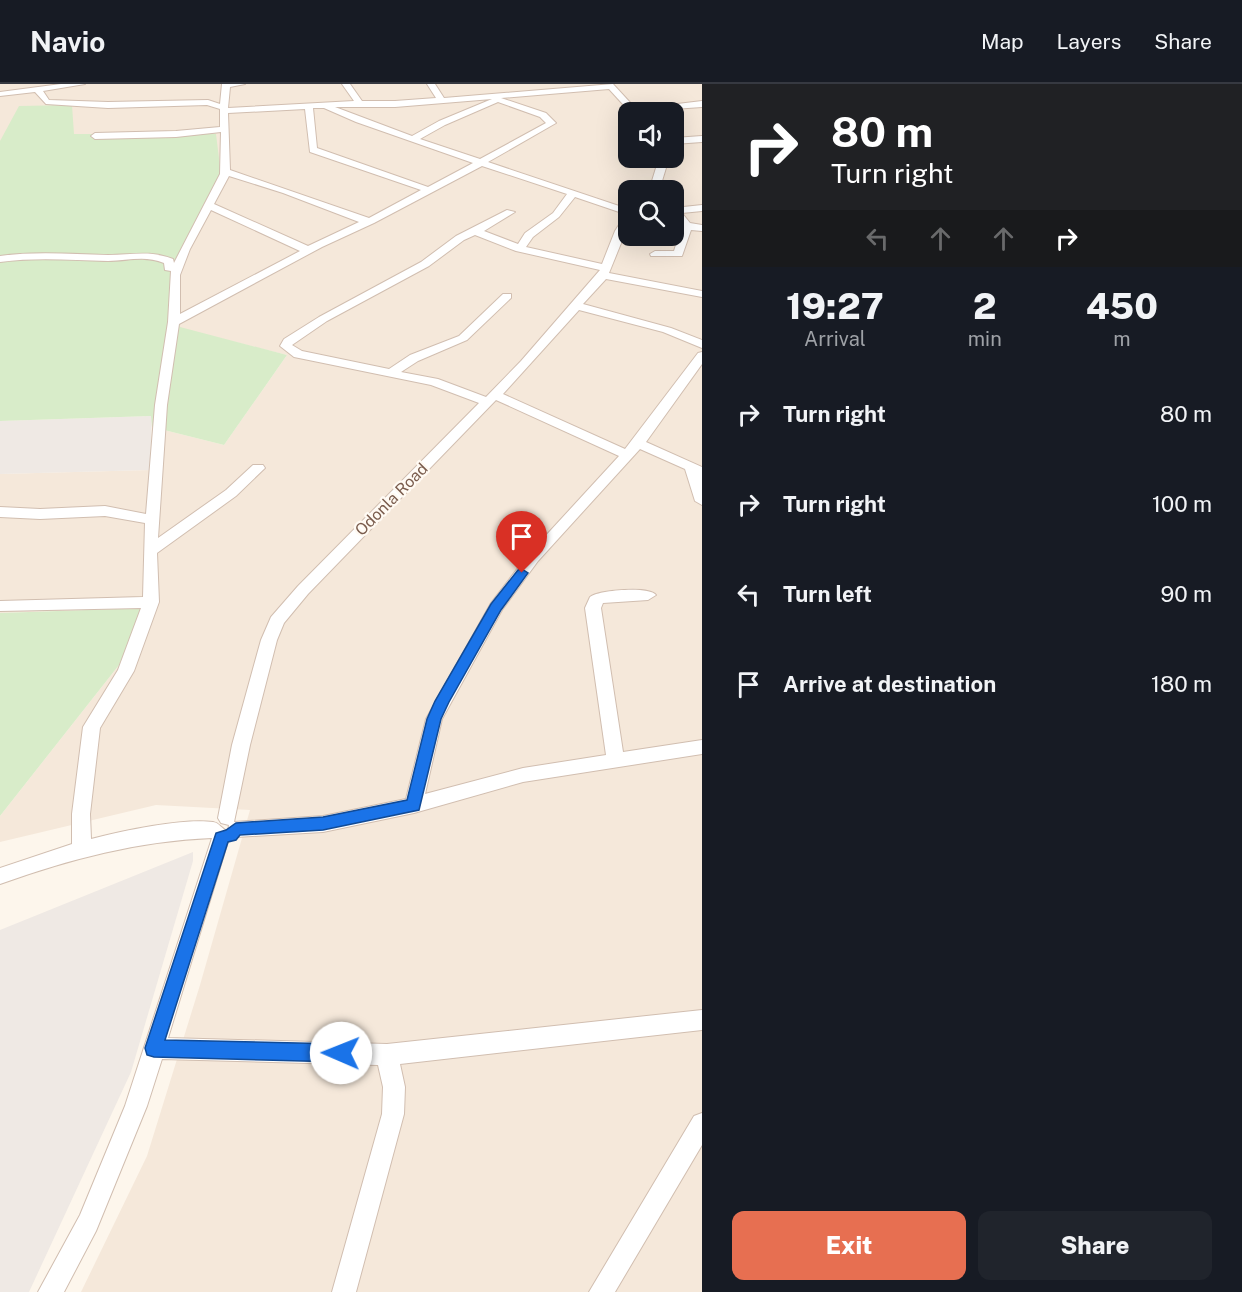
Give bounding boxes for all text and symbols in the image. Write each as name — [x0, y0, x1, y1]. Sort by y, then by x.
text: Navio — [30, 25, 105, 58]
text: Map — [981, 29, 1024, 54]
text: Layers — [1057, 29, 1121, 54]
text: Share — [1154, 29, 1212, 54]
map controls — [618, 102, 684, 246]
button: sound — [618, 102, 684, 168]
text: 80 m — [831, 107, 933, 156]
icon: right — [732, 108, 810, 186]
text: Turn right — [831, 157, 954, 189]
button: search — [618, 180, 684, 246]
icon: left — [861, 222, 894, 255]
icon: ahead — [924, 222, 957, 255]
icon: ahead — [987, 222, 1020, 255]
icon: right — [1050, 222, 1083, 255]
text: 19:27 — [786, 285, 884, 327]
text: 2 — [973, 285, 996, 327]
text: 450 — [1086, 285, 1158, 327]
text: Arrival — [804, 327, 866, 351]
text: min — [968, 327, 1002, 351]
text: m — [1113, 327, 1130, 351]
icon: right — [732, 398, 765, 431]
text: Turn right — [783, 401, 886, 427]
text: 80 m — [1160, 401, 1212, 427]
street label: Odonla Road — [351, 459, 432, 540]
icon: right — [732, 488, 765, 521]
text: Turn right — [783, 491, 886, 517]
text: 100 m — [1152, 491, 1212, 517]
pin — [496, 511, 547, 573]
icon: arrive — [505, 520, 538, 553]
icon: left — [732, 578, 765, 611]
text: Turn left — [783, 581, 872, 607]
text: 90 m — [1161, 581, 1212, 607]
icon: arrive — [732, 668, 765, 701]
text: Arrive at destination — [783, 671, 996, 697]
text: 180 m — [1151, 671, 1212, 697]
position arrow — [309, 1021, 373, 1085]
button: Exit — [732, 1211, 966, 1280]
button: Share — [978, 1211, 1212, 1280]

